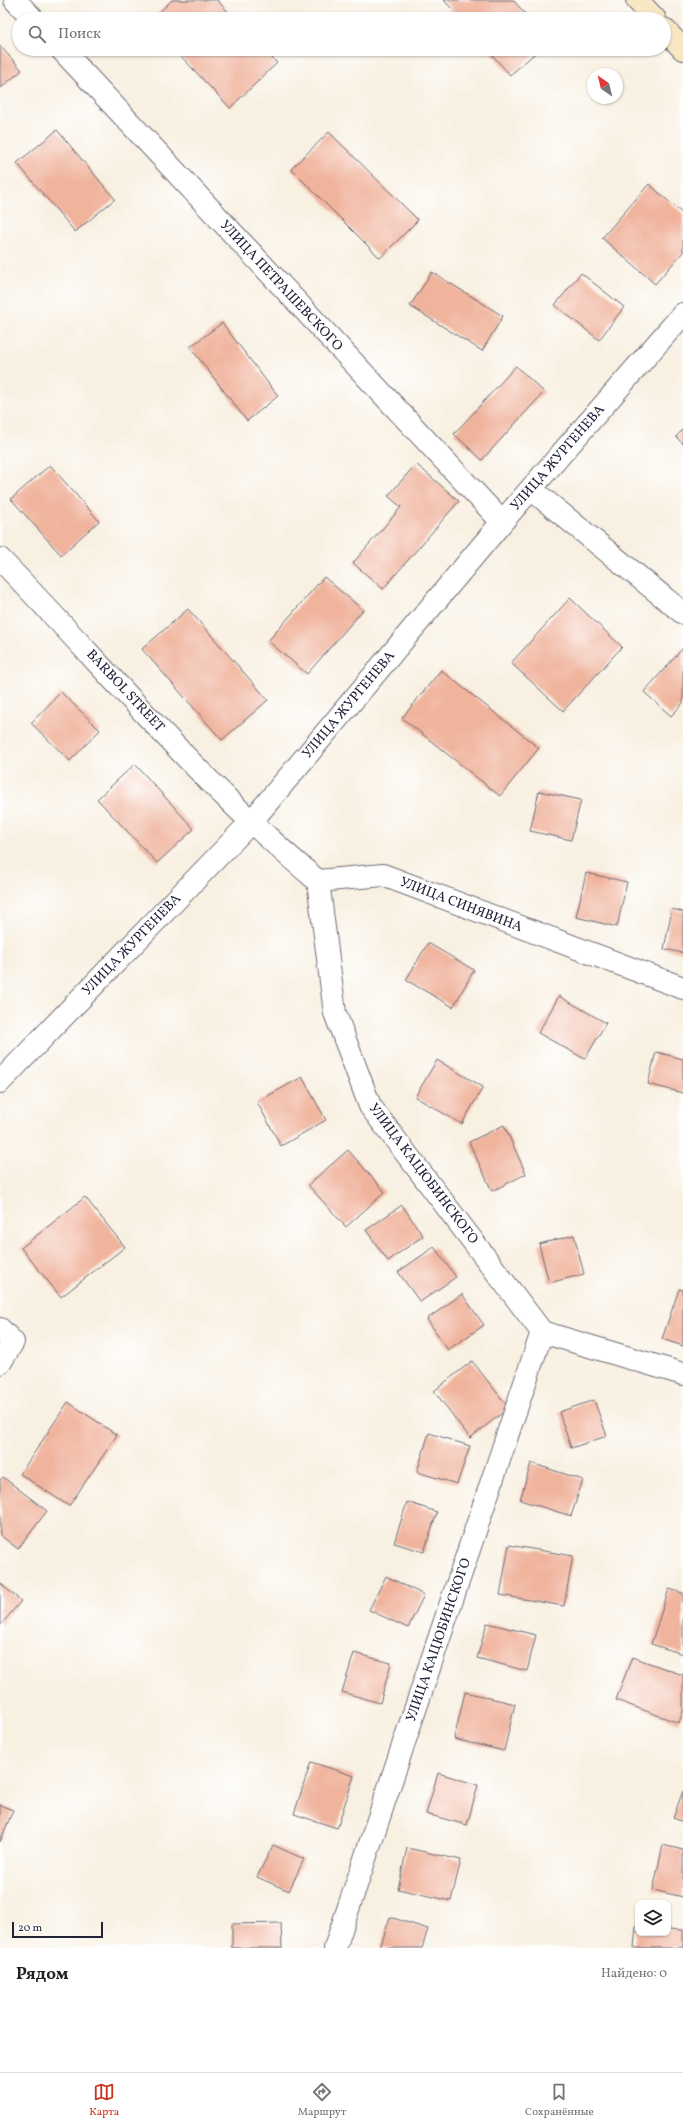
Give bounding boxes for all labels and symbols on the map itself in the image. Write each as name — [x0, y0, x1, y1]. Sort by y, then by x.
north arrow — [587, 68, 623, 104]
street label: УЛИЦА ПЕТРАШЕВСКОГО — [215, 216, 347, 356]
street label: УЛИЦА ЖУРГЕНЕВА — [507, 401, 610, 515]
street label: BARBOL STREET — [82, 646, 168, 736]
street label: УЛИЦА ЖУРГЕНЕВА — [298, 647, 400, 763]
street label: УЛИЦА СИНЯВИНА — [397, 873, 525, 937]
street label: УЛИЦА ЖУРГЕНЕВА — [78, 890, 186, 1000]
street label: УЛИЦА КАЦЮБИНСКОГО — [364, 1100, 482, 1248]
street label: УЛИЦА КАЦЮБИНСКОГО — [402, 1556, 476, 1724]
scale bar — [12, 1920, 103, 1939]

